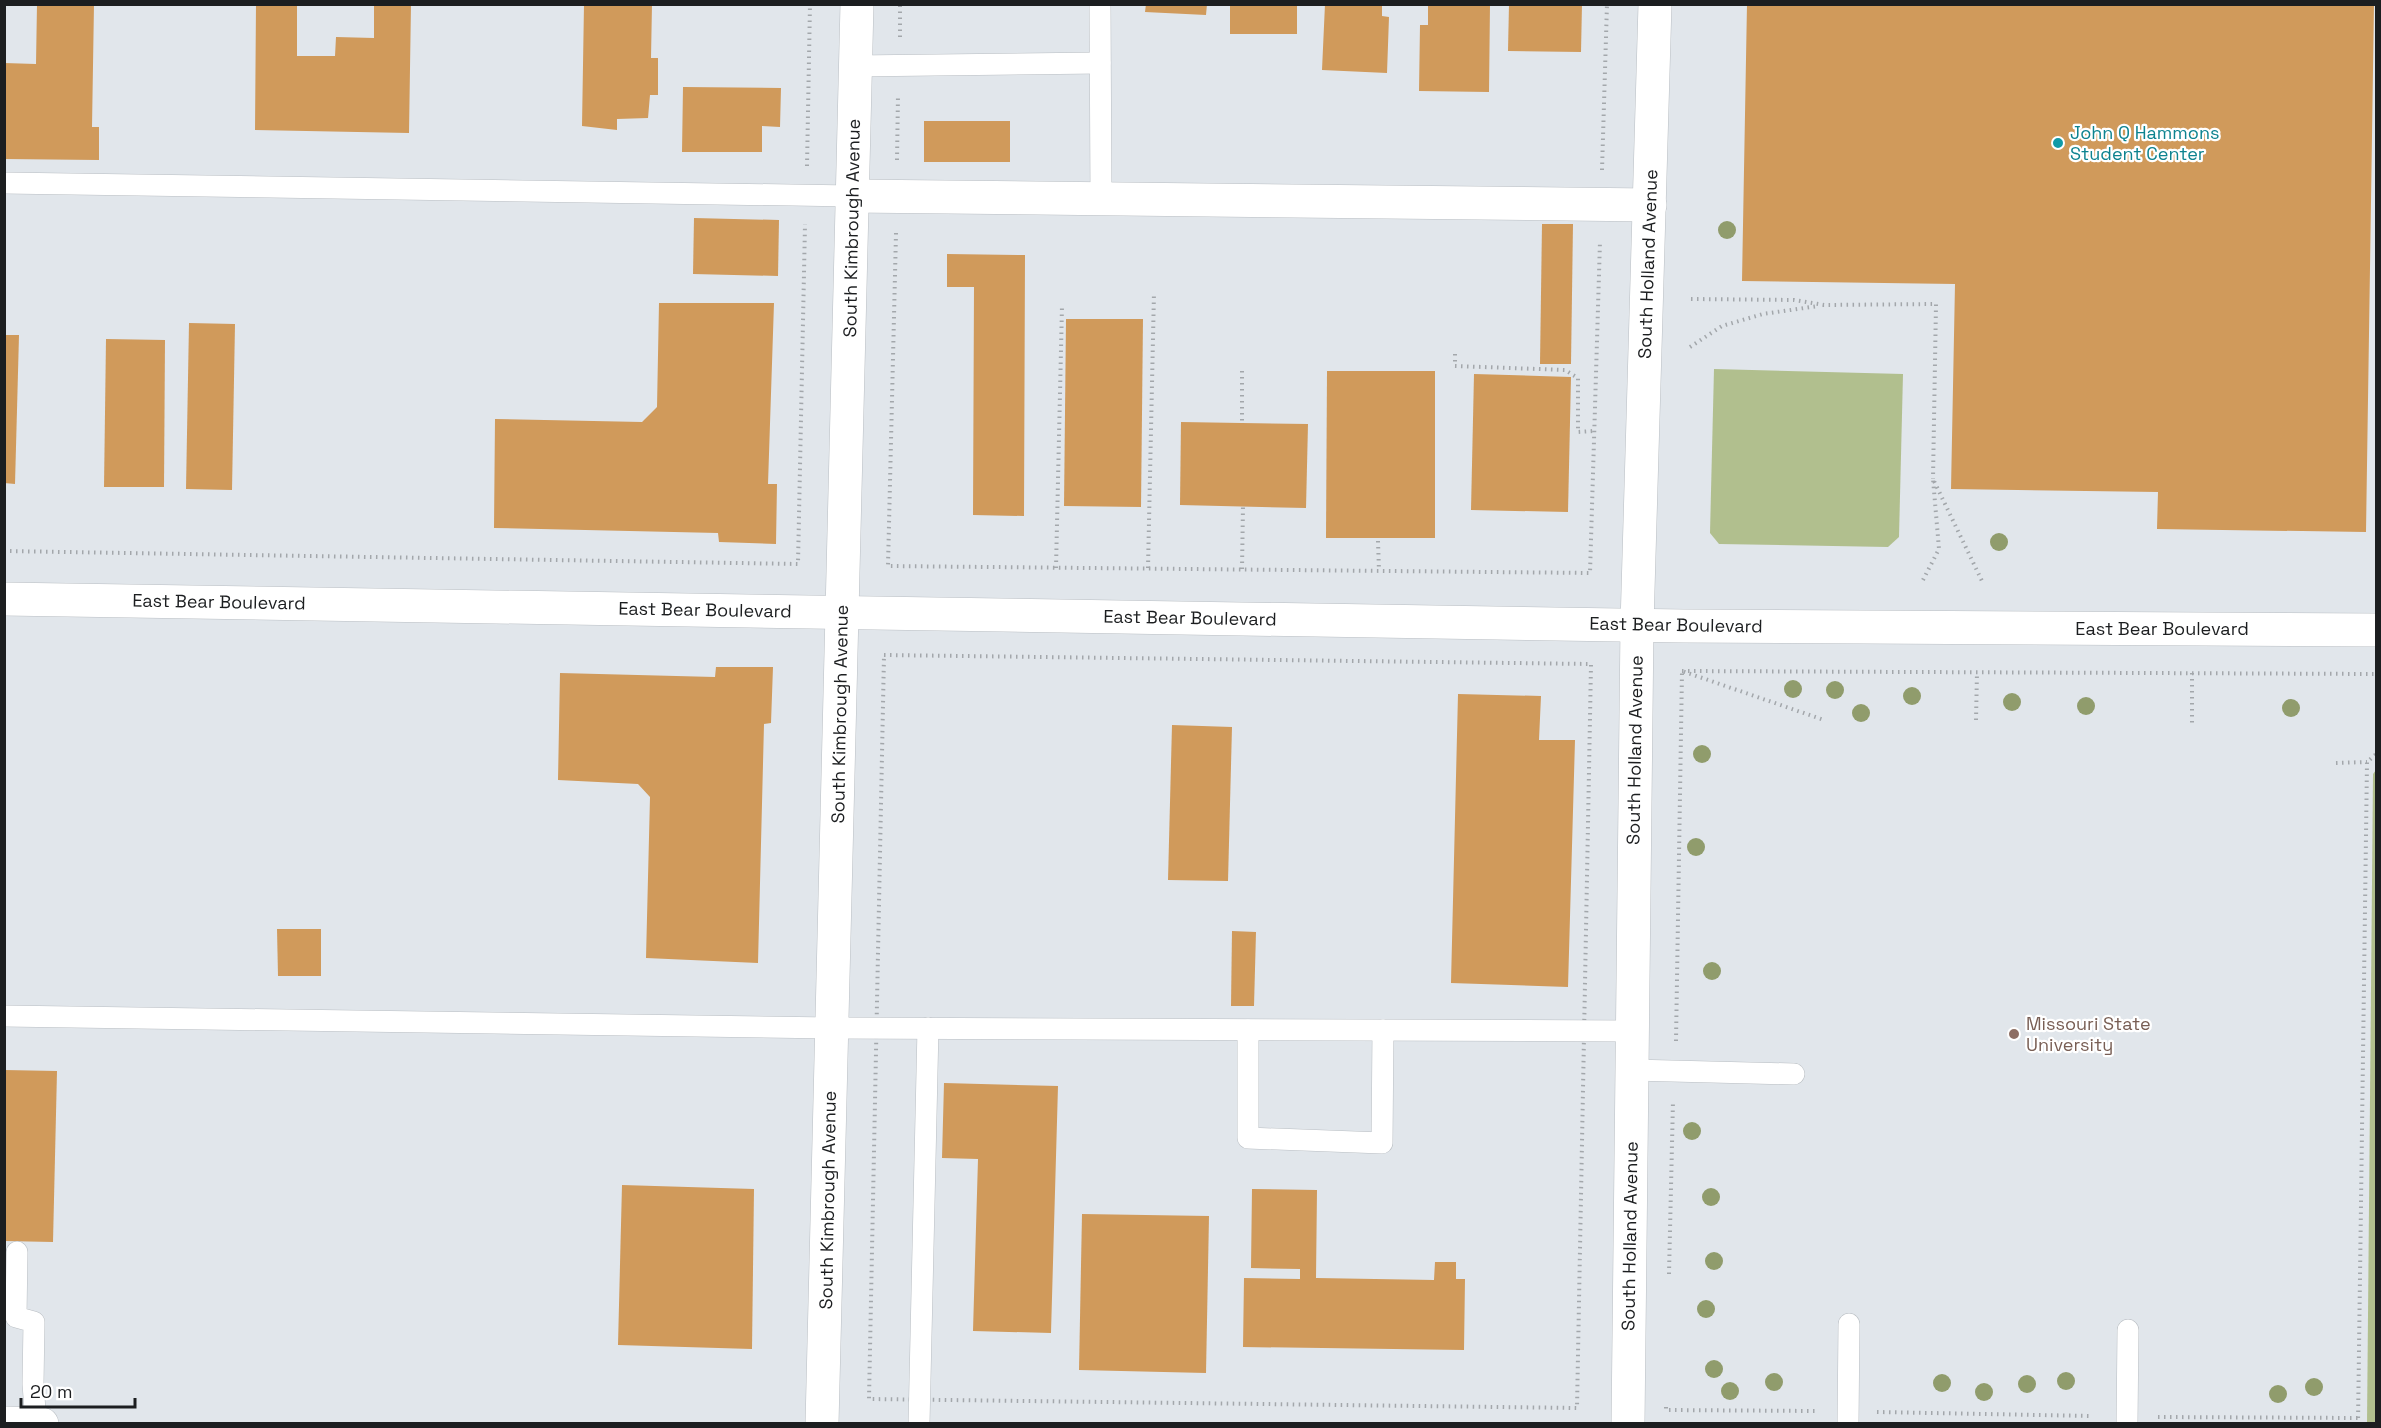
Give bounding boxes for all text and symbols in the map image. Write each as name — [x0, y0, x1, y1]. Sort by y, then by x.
street label: South Kimbrough Avenue — [838, 118, 865, 338]
place label: John Q Hammons Student Center — [2070, 121, 2219, 165]
marker: John Q Hammons Student Center — [2051, 136, 2065, 150]
street label: South Holland Avenue — [1633, 169, 1662, 359]
street label: East Bear Boulevard — [132, 588, 306, 615]
street label: East Bear Boulevard — [618, 596, 792, 623]
street label: South Kimbrough Avenue — [826, 604, 853, 824]
street label: East Bear Boulevard — [1103, 604, 1277, 631]
street label: East Bear Boulevard — [1589, 611, 1763, 638]
street label: East Bear Boulevard — [2075, 617, 2249, 640]
street label: South Holland Avenue — [1621, 655, 1648, 845]
place label: Missouri State University — [2026, 1012, 2151, 1056]
marker: Missouri State University — [2007, 1027, 2021, 1041]
street label: South Kimbrough Avenue — [814, 1090, 841, 1310]
street label: South Holland Avenue — [1616, 1141, 1643, 1331]
scale bar — [21, 1371, 135, 1409]
text: 20 m — [30, 1380, 73, 1403]

